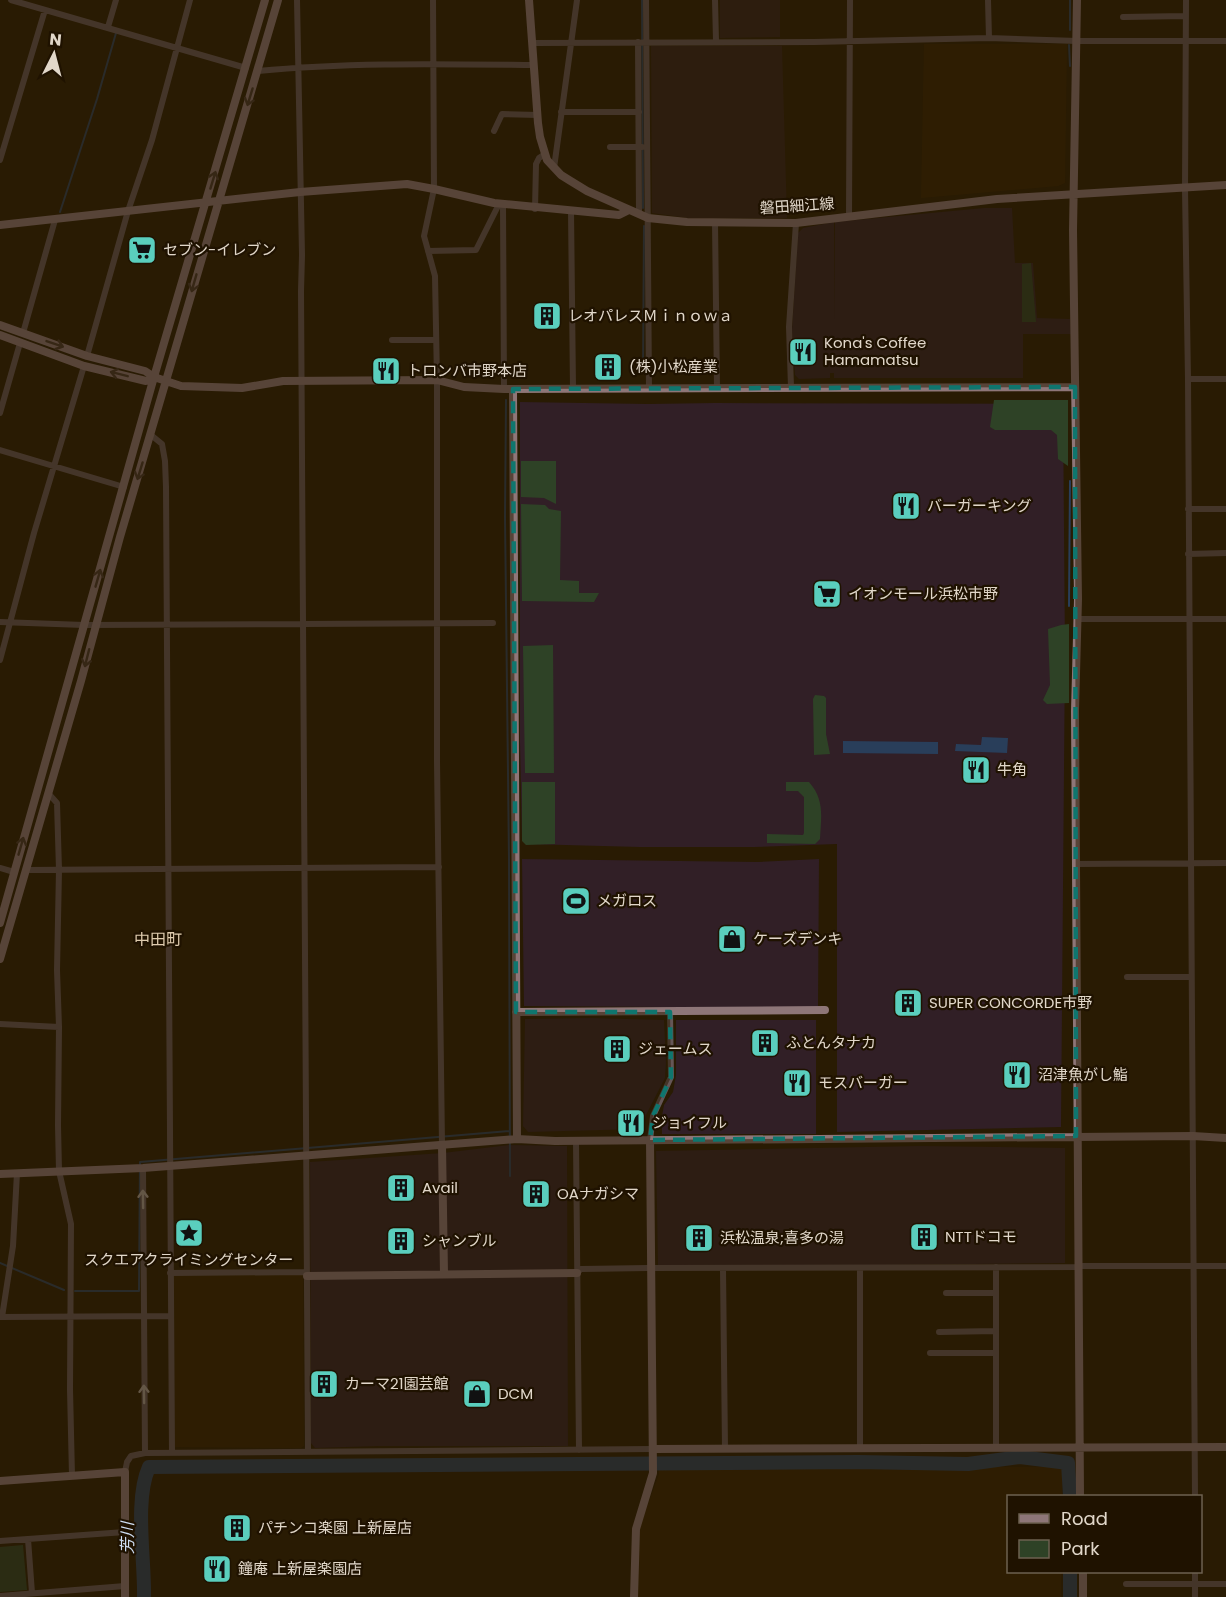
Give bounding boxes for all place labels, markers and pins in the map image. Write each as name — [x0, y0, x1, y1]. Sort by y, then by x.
supermarket icon: セブン-イレブン — [126, 234, 158, 266]
place label: セブン-イレブン — [163, 239, 276, 260]
building icon: レオパレスＭｉｎｏｗａ — [531, 300, 563, 332]
place label: レオパレスＭｉｎｏｗａ — [568, 305, 733, 326]
place label: Kona's Coffee Hamamatsu — [824, 332, 926, 370]
restaurant icon: Kona's Coffee Hamamatsu — [787, 336, 819, 368]
building icon: (株)小松産業 — [592, 351, 624, 383]
restaurant icon: トロンバ市野本店 — [370, 355, 402, 387]
place label: (株)小松産業 — [629, 356, 718, 377]
place label: トロンバ市野本店 — [407, 360, 527, 381]
restaurant icon: バーガーキング — [890, 490, 922, 522]
place label: バーガーキング — [927, 495, 1032, 516]
supermarket icon: イオンモール浜松市野 — [811, 578, 843, 610]
place label: イオンモール浜松市野 — [848, 583, 998, 604]
restaurant icon: 牛角 — [960, 754, 992, 786]
place label: 牛角 — [997, 759, 1027, 780]
sports icon: メガロス — [560, 885, 592, 917]
place label: メガロス — [597, 890, 657, 911]
shop icon: ケーズデンキ — [716, 923, 748, 955]
place label: ケーズデンキ — [753, 928, 842, 949]
building icon: SUPER CONCORDE市野 — [892, 987, 924, 1019]
place label: SUPER CONCORDE市野 — [929, 992, 1092, 1013]
building icon: ふとんタナカ — [749, 1027, 781, 1059]
place label: ふとんタナカ — [786, 1032, 876, 1053]
building icon: ジェームス — [601, 1033, 633, 1065]
place label: ジェームス — [638, 1038, 713, 1059]
restaurant icon: 沼津魚がし鮨 — [1001, 1059, 1033, 1091]
place label: 沼津魚がし鮨 — [1038, 1064, 1128, 1085]
restaurant icon: モスバーガー — [781, 1067, 813, 1099]
place label: モスバーガー — [818, 1072, 908, 1093]
restaurant icon: ジョイフル — [615, 1107, 647, 1139]
place label: ジョイフル — [652, 1112, 727, 1133]
building icon: Avail — [385, 1172, 417, 1204]
place label: Avail — [422, 1177, 458, 1198]
building icon: OAナガシマ — [520, 1178, 552, 1210]
place label: OAナガシマ — [557, 1183, 639, 1204]
place icon: スクエアクライミングセンター — [173, 1217, 205, 1249]
building icon: NTTドコモ — [908, 1221, 940, 1253]
building icon: 浜松温泉;喜多の湯 — [683, 1222, 715, 1254]
building icon: シャンブル — [385, 1225, 417, 1257]
place label: NTTドコモ — [945, 1226, 1017, 1247]
place label: 浜松温泉;喜多の湯 — [720, 1227, 844, 1248]
place label: シャンブル — [422, 1230, 497, 1251]
place label: スクエアクライミングセンター — [84, 1249, 294, 1270]
building icon: カーマ21園芸館 — [308, 1368, 340, 1400]
place label: カーマ21園芸館 — [345, 1373, 448, 1394]
shop icon: DCM — [461, 1378, 493, 1410]
place label: DCM — [498, 1383, 533, 1404]
building icon: パチンコ楽園 上新屋店 — [221, 1512, 253, 1544]
place label: パチンコ楽園 上新屋店 — [258, 1517, 412, 1538]
restaurant icon: 鐘庵 上新屋楽園店 — [201, 1553, 233, 1585]
place label: 鐘庵 上新屋楽園店 — [238, 1558, 362, 1579]

